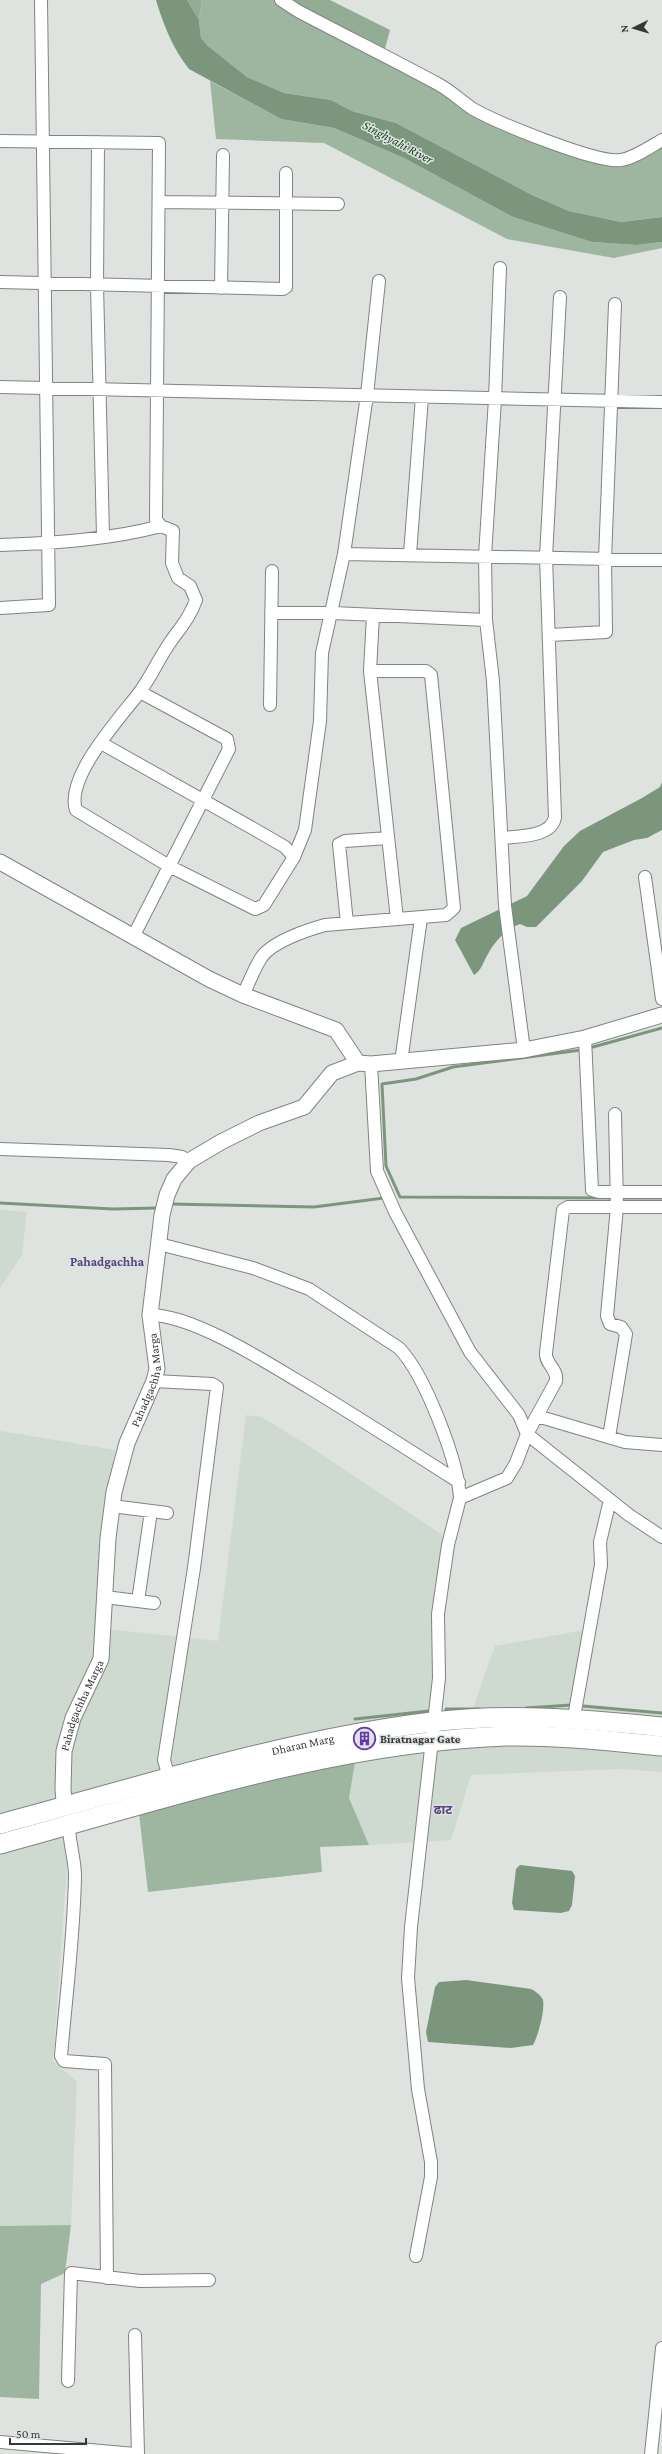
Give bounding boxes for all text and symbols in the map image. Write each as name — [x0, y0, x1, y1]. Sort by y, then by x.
north arrow — [614, 8, 654, 48]
text: N — [618, 24, 630, 33]
water label: Singhyahi River — [360, 117, 436, 167]
district label: Pahadgachha — [70, 1254, 145, 1269]
street label: Pahadgachha Marga — [128, 1332, 164, 1429]
street label: Pahadgachha Marga — [57, 1657, 107, 1753]
building icon: Biratnagar Gate — [352, 1726, 378, 1752]
street label: Dharan Marg — [270, 1731, 335, 1758]
place label: Biratnagar Gate — [380, 1732, 461, 1746]
district label: ढाट — [434, 1802, 453, 1817]
scale bar — [10, 2420, 86, 2446]
text: 50 m — [16, 2427, 41, 2441]

